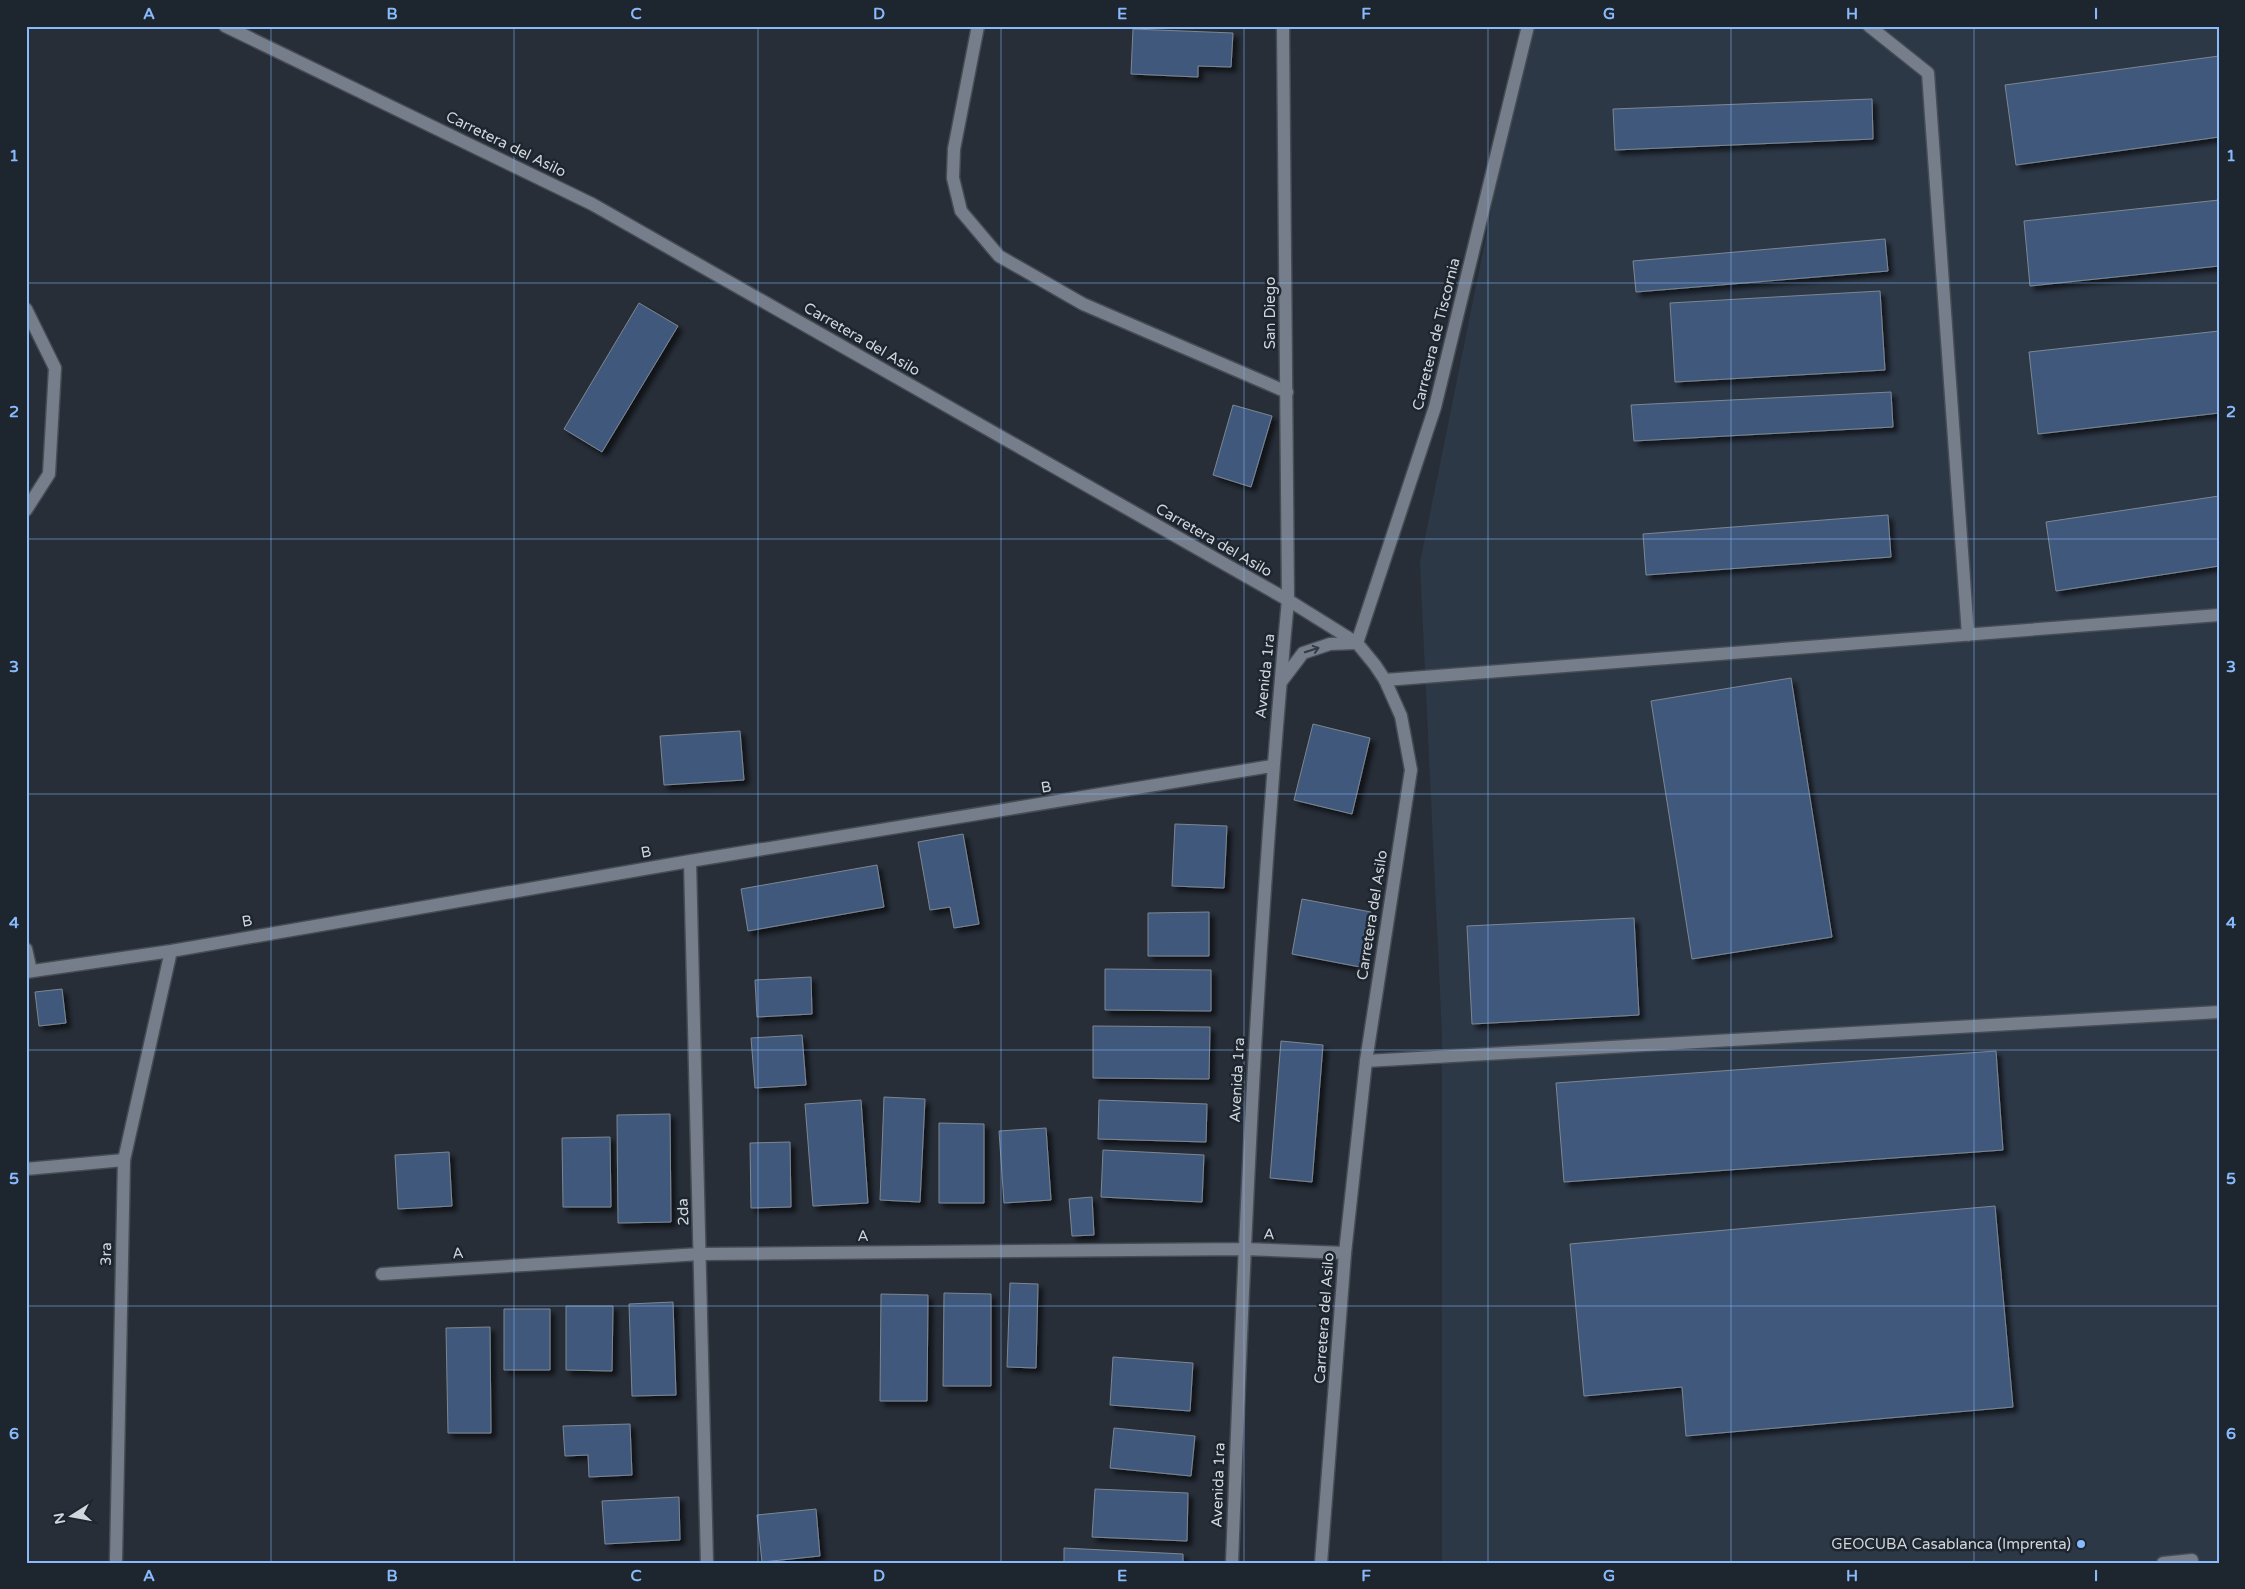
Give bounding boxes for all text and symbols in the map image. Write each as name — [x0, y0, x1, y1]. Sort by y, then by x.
text: A — [143, 4, 155, 24]
text: B — [386, 4, 398, 24]
text: C — [630, 4, 642, 24]
text: D — [873, 4, 885, 24]
text: E — [1117, 4, 1127, 24]
text: F — [1361, 4, 1371, 24]
text: G — [1603, 4, 1615, 24]
text: H — [1846, 4, 1858, 24]
text: I — [2094, 4, 2098, 24]
street label: Carretera del Asilo — [443, 107, 569, 181]
text: 1 — [9, 146, 19, 166]
text: 1 — [2226, 146, 2236, 166]
street label: Carretera de Tiscornia — [1408, 256, 1464, 412]
street label: San Diego — [1261, 277, 1279, 349]
street label: Carretera del Asilo — [801, 298, 923, 380]
text: 2 — [9, 402, 19, 422]
text: 2 — [2226, 402, 2236, 422]
street label: Carretera del Asilo — [1153, 499, 1275, 581]
street label: Avenida 1ra — [1252, 633, 1278, 719]
one-way arrow — [1304, 645, 1319, 654]
text: 3 — [9, 657, 19, 677]
text: 3 — [2226, 657, 2236, 677]
street label: B — [1039, 777, 1053, 797]
street label: B — [639, 842, 653, 862]
street label: Carretera del Asilo — [1353, 849, 1391, 981]
street label: B — [240, 911, 254, 931]
text: 4 — [9, 913, 19, 933]
text: 4 — [2226, 913, 2236, 933]
street label: Avenida 1ra — [1226, 1037, 1248, 1123]
text: 5 — [9, 1169, 19, 1189]
text: 5 — [2226, 1169, 2236, 1189]
street label: 2da — [674, 1198, 692, 1226]
street label: A — [1263, 1225, 1275, 1243]
street label: A — [857, 1227, 869, 1245]
street label: 3ra — [97, 1242, 115, 1266]
street label: A — [452, 1244, 464, 1262]
street label: Carretera del Asilo — [1310, 1252, 1338, 1384]
text: 6 — [9, 1424, 19, 1444]
text: 6 — [2226, 1424, 2236, 1444]
street label: Avenida 1ra — [1208, 1442, 1228, 1528]
north arrow — [48, 1492, 98, 1542]
text: N — [50, 1511, 69, 1526]
place label: GEOCUBA Casablanca (Imprenta) — [1831, 1535, 2071, 1553]
marker: GEOCUBA Casablanca (Imprenta) — [2075, 1538, 2087, 1550]
text: A — [143, 1566, 155, 1586]
text: B — [386, 1566, 398, 1586]
text: C — [630, 1566, 642, 1586]
text: D — [873, 1566, 885, 1586]
text: E — [1117, 1566, 1127, 1586]
text: F — [1361, 1566, 1371, 1586]
text: G — [1603, 1566, 1615, 1586]
text: H — [1846, 1566, 1858, 1586]
text: I — [2094, 1566, 2098, 1586]

